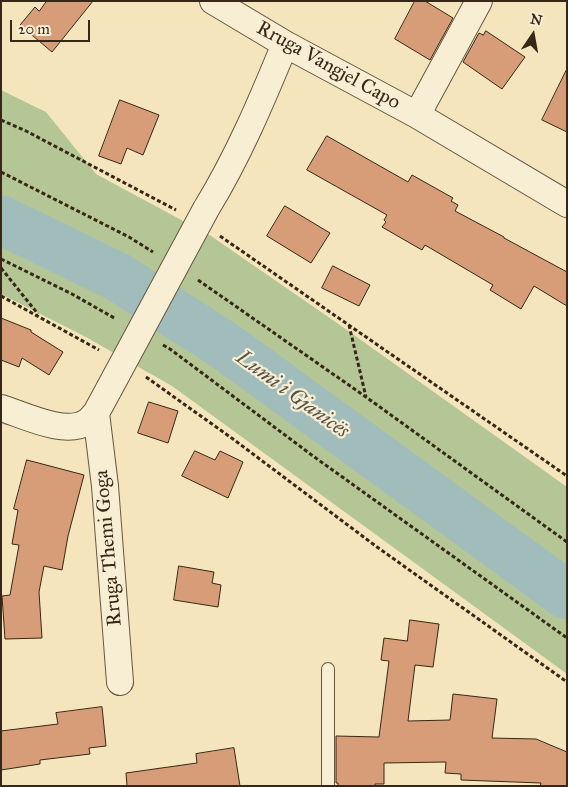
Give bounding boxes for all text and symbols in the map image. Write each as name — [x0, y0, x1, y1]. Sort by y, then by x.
scale bar — [12, 10, 92, 42]
north arrow — [508, 10, 558, 60]
text: N — [529, 10, 544, 29]
street label: Rruga Vangjel Capo — [252, 17, 404, 115]
text: 20 m — [18, 20, 50, 38]
water label: Lumi i Gjanicës — [231, 346, 353, 444]
street label: Rruga Themi Goga — [90, 469, 128, 627]

